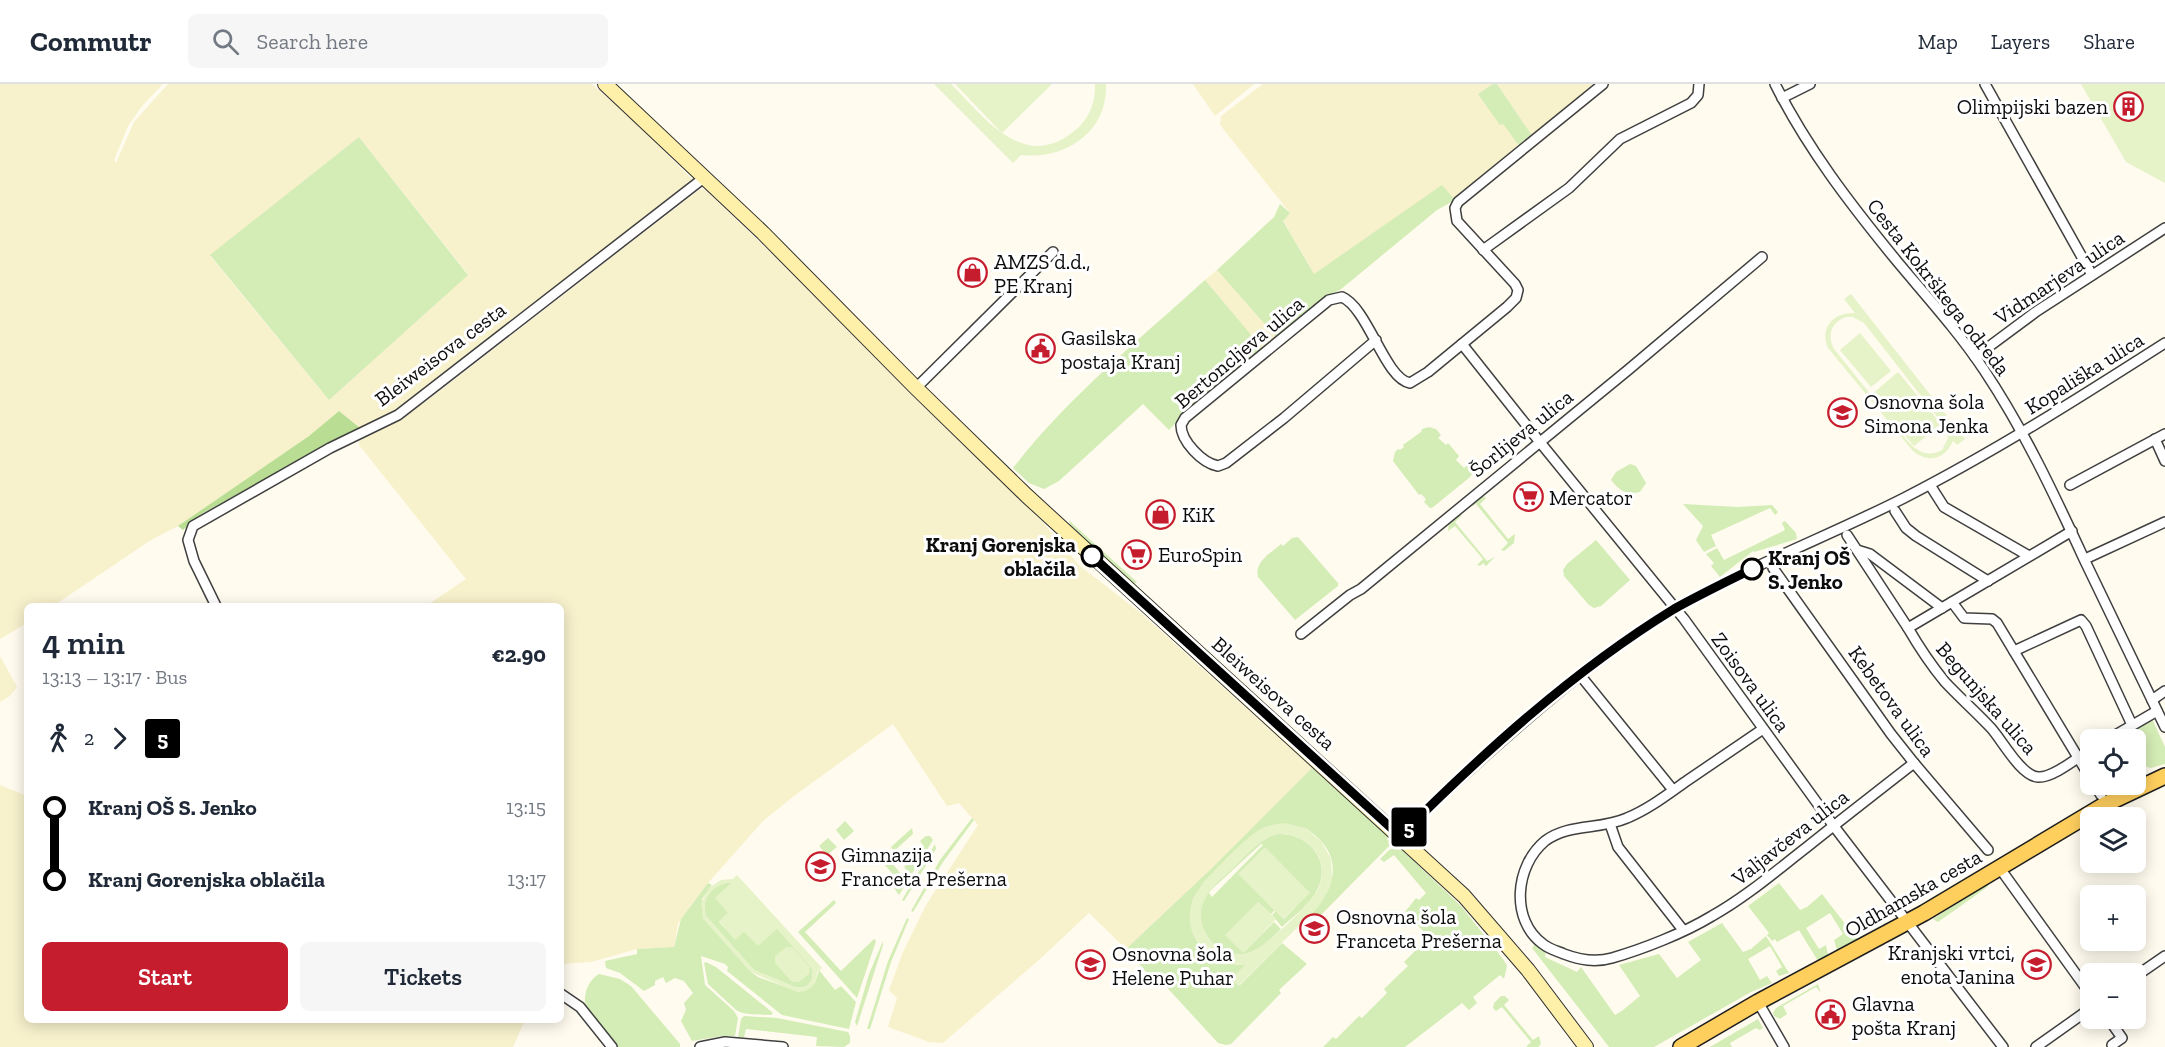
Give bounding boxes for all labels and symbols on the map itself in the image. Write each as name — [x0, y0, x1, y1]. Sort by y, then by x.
building icon: Olimpijski bazen — [2113, 90, 2145, 122]
place label: Olimpijski bazen — [1957, 94, 2108, 120]
street label: Cesta Kokrškega odreda — [1862, 194, 2016, 380]
street label: Vidmarjeva ulica — [1989, 224, 2129, 331]
place label: AMZS d.d., PE Kranj — [994, 249, 1090, 299]
shop icon: AMZS d.d., PE Kranj — [957, 257, 989, 289]
street label: Bertoncljeva ulica — [1169, 291, 1309, 414]
street label: Bleiweisova cesta — [370, 297, 510, 411]
place label: Gasilska postaja Kranj — [1061, 325, 1180, 375]
street label: Kopališka ulica — [2020, 327, 2148, 419]
public building icon: Gasilska postaja Kranj — [1024, 333, 1056, 365]
street label: Šorlijeva ulica — [1464, 384, 1578, 483]
place label: Osnovna šola Simona Jenka — [1864, 389, 1989, 438]
school or university icon: Osnovna šola Simona Jenka — [1827, 397, 1859, 429]
supermarket icon: Mercator — [1512, 481, 1544, 513]
place label: Mercator — [1549, 485, 1633, 510]
shop icon: KiK — [1145, 498, 1177, 530]
place label: KiK — [1182, 502, 1215, 527]
place label: Kranj Gorenjska oblačila — [926, 532, 1076, 581]
supermarket icon: EuroSpin — [1121, 538, 1153, 570]
place label: EuroSpin — [1158, 542, 1242, 567]
marker: Kranj Gorenjska oblačila — [1081, 545, 1103, 567]
place label: Kranj OŠ S. Jenko — [1768, 545, 1851, 594]
marker: Kranj OŠ S. Jenko — [1741, 558, 1763, 580]
street label: Zoisova ulica — [1706, 627, 1796, 737]
street label: Bleiweisova cesta — [1207, 631, 1341, 755]
street label: Begunjska ulica — [1930, 636, 2043, 760]
street label: Kebetova ulica — [1843, 641, 1941, 761]
street label: Valjavčeva ulica — [1726, 784, 1854, 892]
line badge: 5 — [1390, 808, 1428, 846]
place label: Gimnazija Franceta Prešerna — [841, 842, 1007, 891]
street label: Oldhamska cesta — [1840, 844, 1986, 942]
school or university icon: Gimnazija Franceta Prešerna — [804, 850, 836, 882]
place label: Osnovna šola Franceta Prešerna — [1336, 904, 1502, 953]
school or university icon: Osnovna šola Franceta Prešerna — [1299, 912, 1331, 944]
place label: Kranjski vrtci, enota Janina — [1888, 940, 2015, 989]
place label: Osnovna šola Helene Puhar — [1112, 941, 1234, 990]
school or university icon: Kranjski vrtci, enota Janina — [2020, 948, 2052, 980]
school or university icon: Osnovna šola Helene Puhar — [1075, 949, 1107, 981]
place label: Glavna pošta Kranj — [1852, 991, 1956, 1041]
public building icon: Glavna pošta Kranj — [1815, 999, 1847, 1031]

